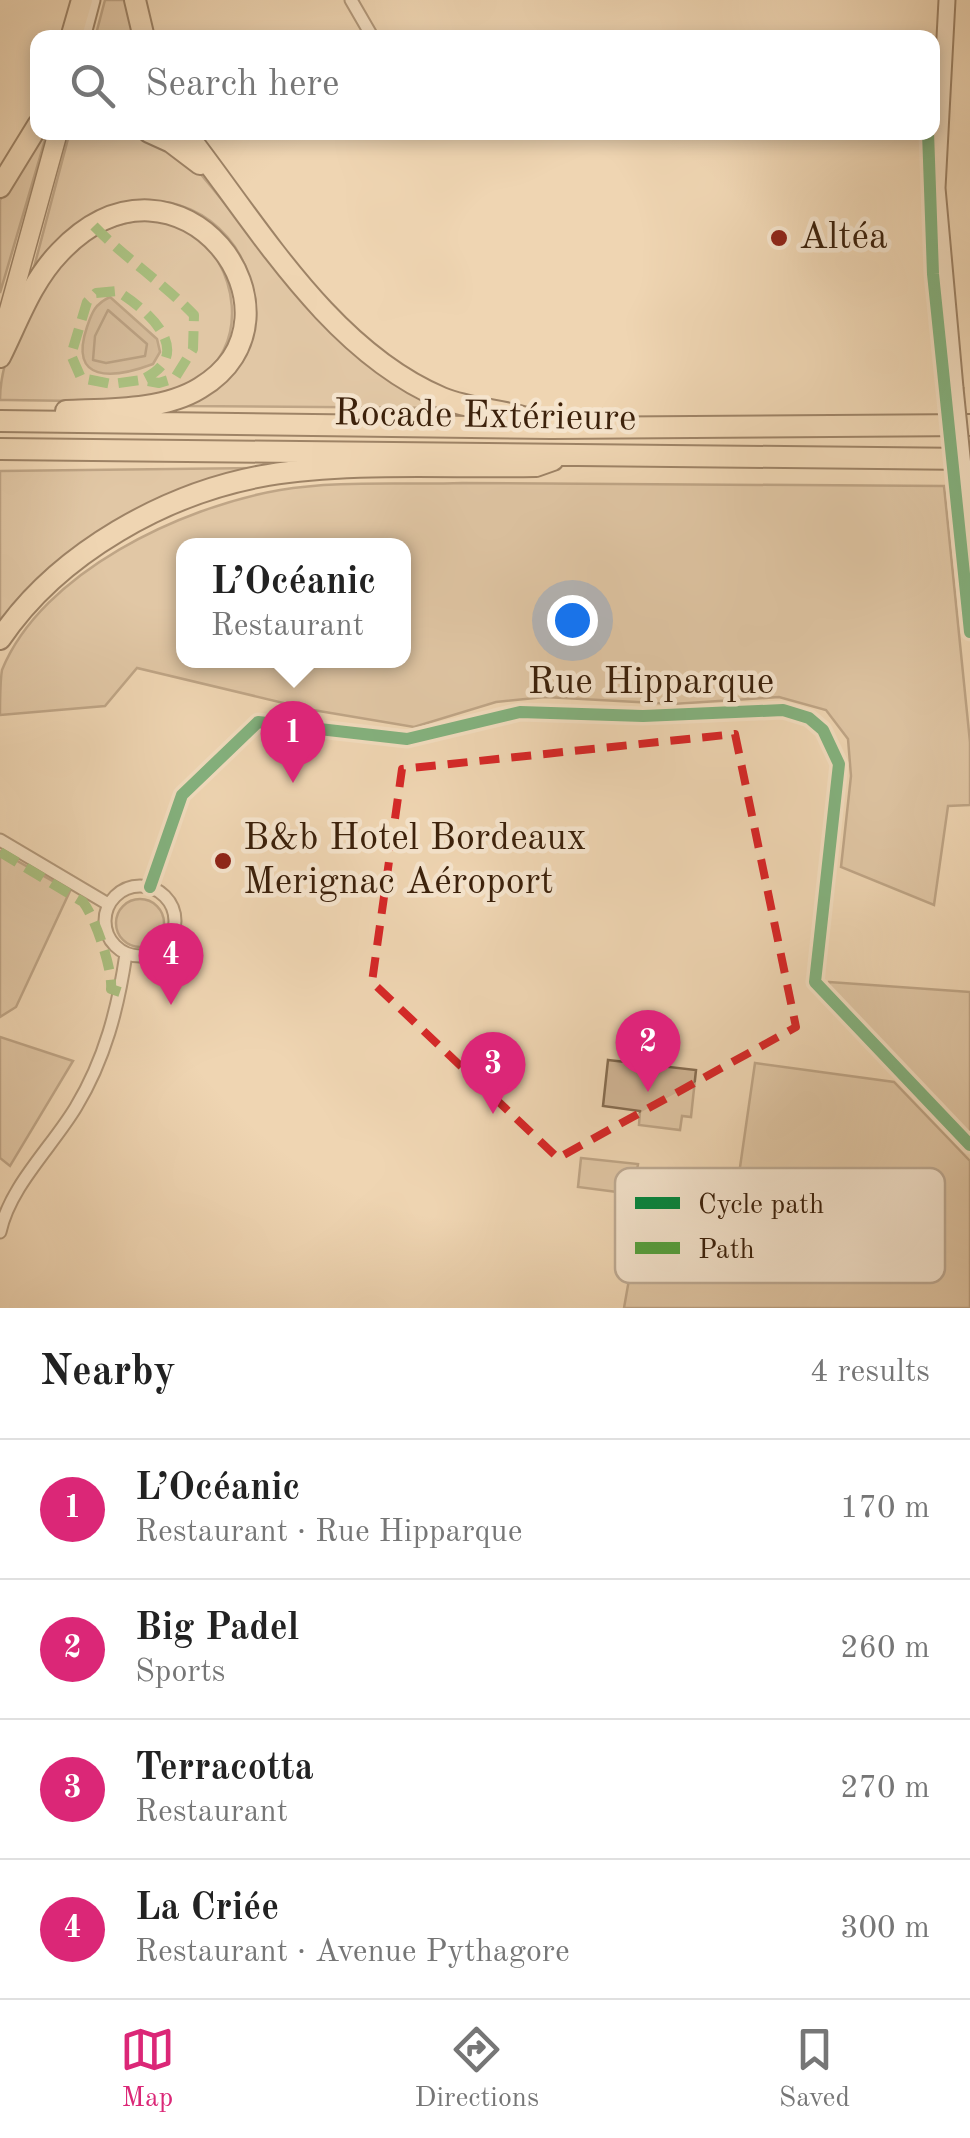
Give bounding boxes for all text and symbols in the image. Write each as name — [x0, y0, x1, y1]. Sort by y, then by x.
search box — [30, 30, 940, 140]
icon: search — [65, 58, 120, 113]
text: Search here — [145, 66, 340, 104]
place label: Altéa — [799, 219, 888, 257]
marker: Altéa — [768, 227, 790, 249]
street label: Rocade Extérieure — [333, 395, 637, 439]
popup — [176, 538, 411, 668]
text: L’Océanic — [211, 564, 376, 602]
your location — [547, 595, 598, 646]
text: Restaurant — [211, 611, 364, 643]
street label: Rue Hipparque — [528, 664, 774, 702]
pin: 1 — [260, 700, 326, 783]
place label: B&b Hotel Bordeaux Merignac Aéroport — [243, 820, 586, 902]
marker: B&b Hotel Bordeaux Merignac Aéroport — [212, 850, 234, 872]
pin: 4 — [138, 922, 204, 1005]
pin: 2 — [616, 1010, 680, 1092]
pin: 3 — [460, 1032, 526, 1114]
legend — [615, 1168, 945, 1283]
text: Cycle path — [698, 1192, 824, 1220]
text: Path — [698, 1237, 755, 1265]
text: Nearby — [40, 1352, 176, 1394]
text: 4 results — [810, 1357, 930, 1389]
text: L’Océanic — [135, 1470, 300, 1508]
text: 1 — [63, 1493, 82, 1525]
text: 170 m — [840, 1493, 930, 1525]
text: Restaurant · Rue Hipparque — [135, 1517, 522, 1549]
text: Big Padel — [135, 1610, 299, 1648]
text: 2 — [63, 1633, 82, 1665]
text: 260 m — [840, 1633, 930, 1665]
text: Sports — [135, 1657, 226, 1689]
text: Terracotta — [135, 1750, 314, 1788]
text: 3 — [63, 1773, 82, 1805]
text: 270 m — [840, 1773, 930, 1805]
text: Restaurant — [135, 1797, 288, 1829]
text: La Criée — [135, 1890, 279, 1928]
text: 4 — [63, 1913, 82, 1945]
text: 300 m — [840, 1913, 930, 1945]
text: Restaurant · Avenue Pythagore — [135, 1937, 570, 1969]
tab: Map — [120, 2022, 175, 2117]
tab: Directions — [415, 2022, 539, 2117]
tab: Saved — [779, 2022, 850, 2117]

